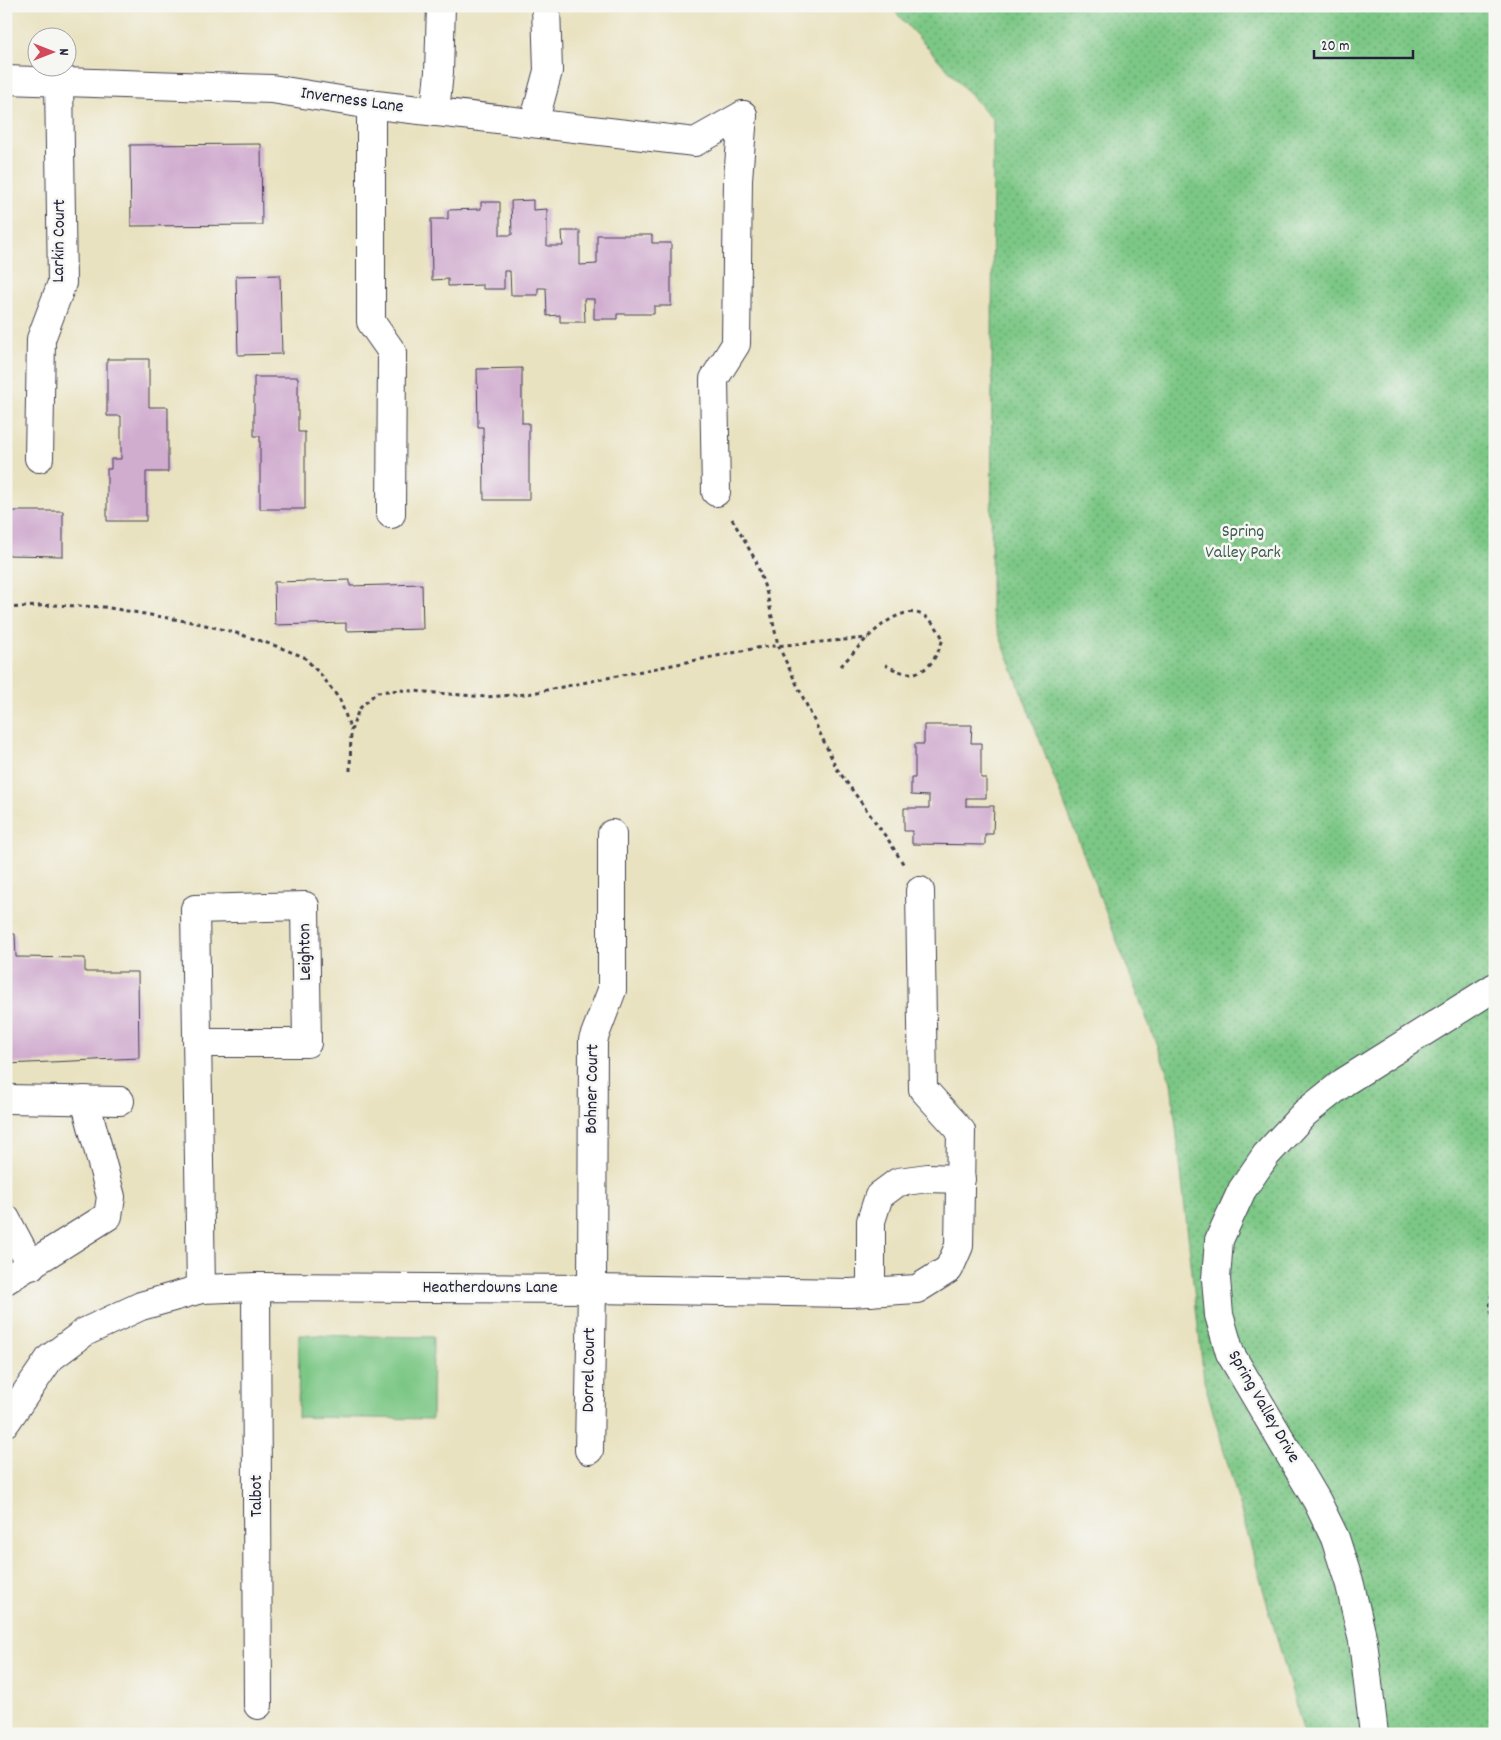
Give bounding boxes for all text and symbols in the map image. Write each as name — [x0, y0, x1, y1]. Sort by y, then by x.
north arrow — [28, 28, 78, 78]
scale bar — [1314, 28, 1412, 60]
text: 20 m — [1321, 36, 1349, 58]
text: N — [53, 49, 73, 56]
street label: Inverness Lane — [299, 81, 405, 121]
street label: Larkin Court — [47, 199, 73, 283]
park label: Spring Valley Park — [1205, 520, 1281, 566]
street label: Leighton — [293, 923, 319, 981]
street label: Bohner Court — [580, 1044, 606, 1134]
street label: Heatherdowns Lane — [422, 1276, 558, 1301]
street label: Dorrel Court — [577, 1327, 603, 1413]
street label: Spring Valley Drive — [1221, 1346, 1305, 1468]
street label: Talbot — [245, 1474, 270, 1517]

